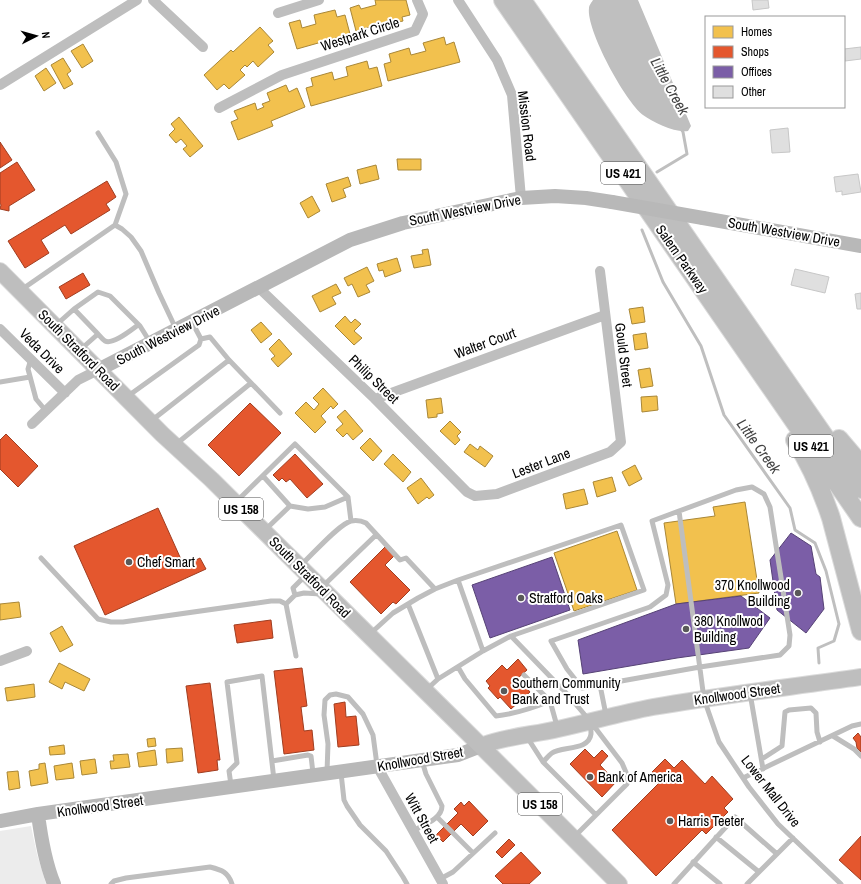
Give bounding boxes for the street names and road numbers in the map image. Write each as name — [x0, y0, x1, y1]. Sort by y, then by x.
street label: Westpark Circle — [318, 13, 402, 55]
street label: Mission Road — [514, 90, 540, 162]
road number: US 421 — [601, 162, 645, 184]
street label: South Westview Drive — [408, 190, 522, 230]
street label: South Westview Drive — [727, 213, 841, 251]
street label: Salem Parkway — [652, 221, 712, 297]
street label: South Westview Drive — [113, 301, 223, 369]
street label: South Stratford Road — [35, 306, 123, 394]
street label: Gould Street — [611, 322, 637, 388]
street label: Walter Court — [452, 324, 518, 362]
street label: Veda Drive — [16, 325, 68, 377]
street label: Philip Street — [345, 351, 403, 407]
road number: US 421 — [789, 435, 833, 457]
street label: Lester Lane — [509, 444, 573, 482]
road number: US 158 — [219, 498, 263, 520]
street label: South Stratford Road — [266, 533, 354, 621]
street label: Knollwood Street — [693, 679, 781, 709]
street label: Knollwood Street — [376, 743, 464, 775]
street label: Lower Mall Drive — [737, 752, 805, 830]
street label: Witt Street — [401, 790, 443, 846]
street label: Knollwood Street — [56, 791, 144, 821]
road number: US 158 — [518, 793, 562, 815]

